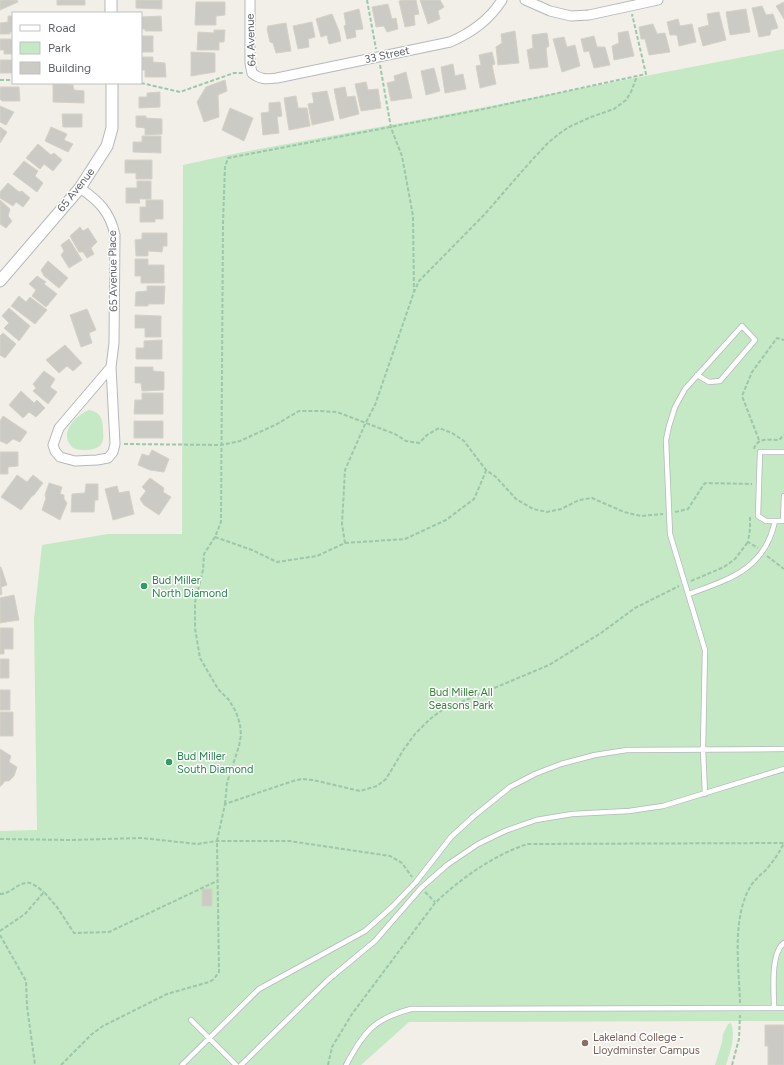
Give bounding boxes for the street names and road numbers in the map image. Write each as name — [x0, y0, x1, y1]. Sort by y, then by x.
street label: 64 Avenue — [244, 13, 258, 67]
street label: 33 Street — [363, 44, 411, 66]
street label: 65 Avenue — [55, 165, 97, 215]
street label: 65 Avenue Place — [106, 230, 120, 312]

